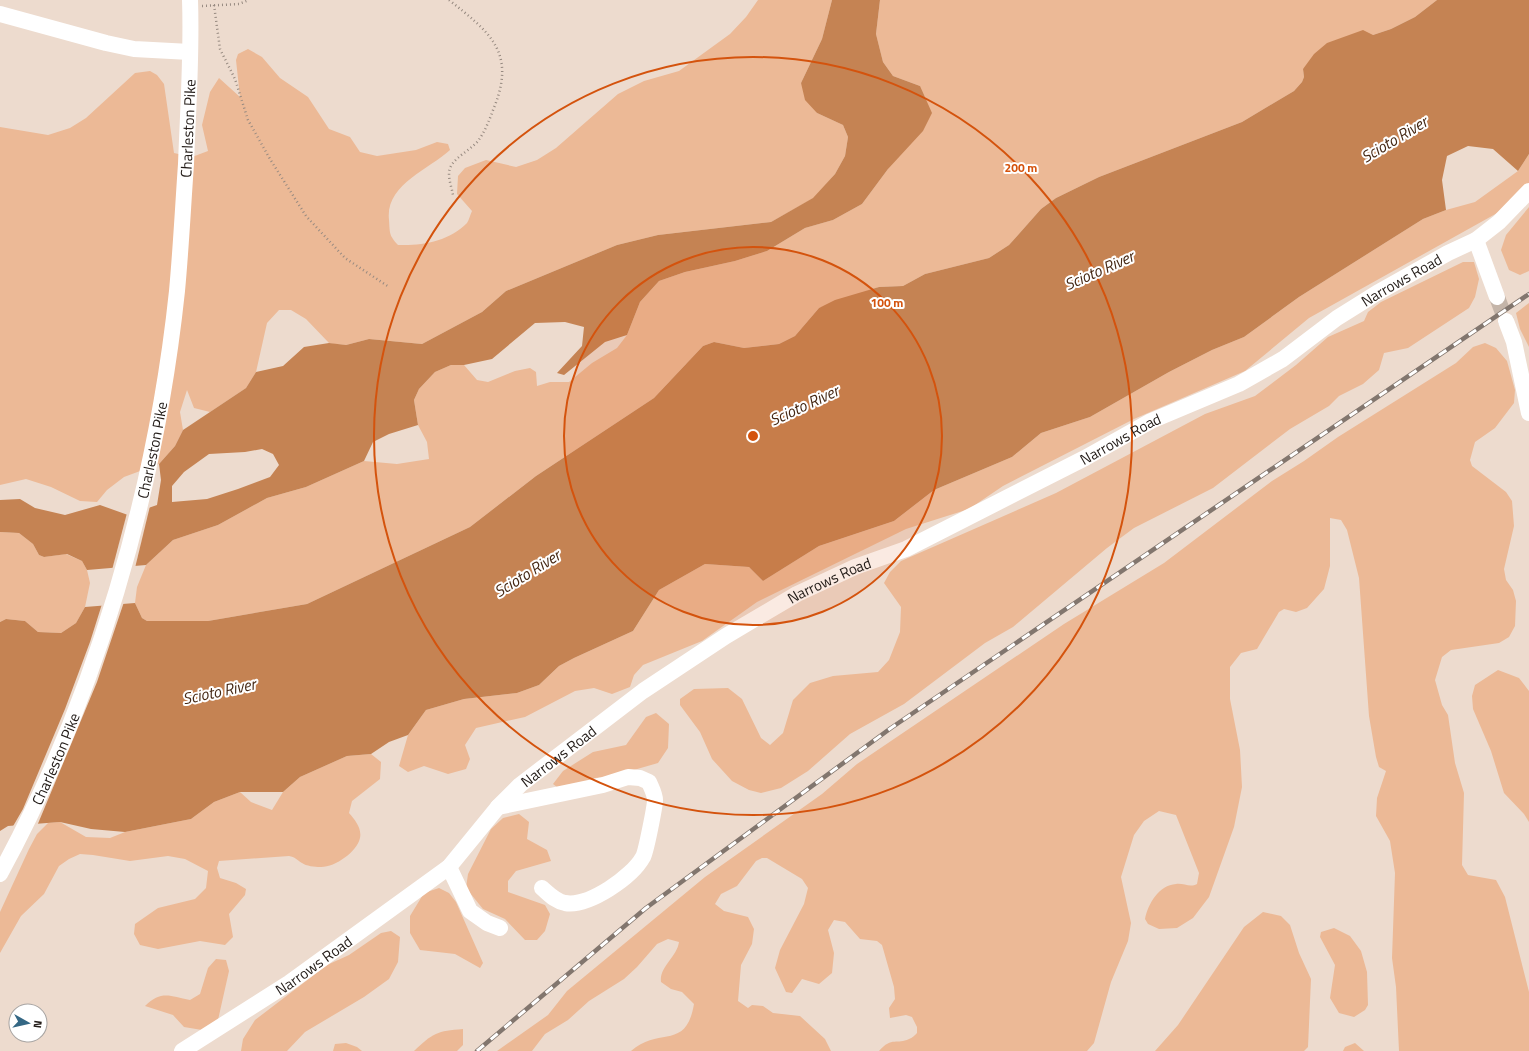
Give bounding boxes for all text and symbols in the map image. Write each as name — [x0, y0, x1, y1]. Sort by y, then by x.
street label: Charleston Pike — [174, 79, 201, 178]
water label: Scioto River — [1356, 109, 1434, 168]
text: 200 m — [1005, 158, 1037, 177]
water label: Scioto River — [1060, 243, 1139, 296]
street label: Narrows Road — [1356, 247, 1446, 312]
text: 100 m — [871, 293, 903, 312]
water label: Scioto River — [765, 378, 844, 431]
street label: Charleston Pike — [130, 400, 173, 501]
street label: Narrows Road — [1075, 407, 1164, 470]
centre of rings — [746, 429, 760, 443]
water label: Scioto River — [489, 542, 566, 603]
street label: Narrows Road — [783, 551, 874, 609]
water label: Scioto River — [180, 671, 260, 710]
street label: Charleston Pike — [25, 709, 85, 809]
street label: Narrows Road — [515, 719, 601, 792]
street label: Narrows Road — [270, 930, 357, 1001]
north arrow — [8, 1003, 48, 1043]
text: N — [29, 1020, 46, 1029]

